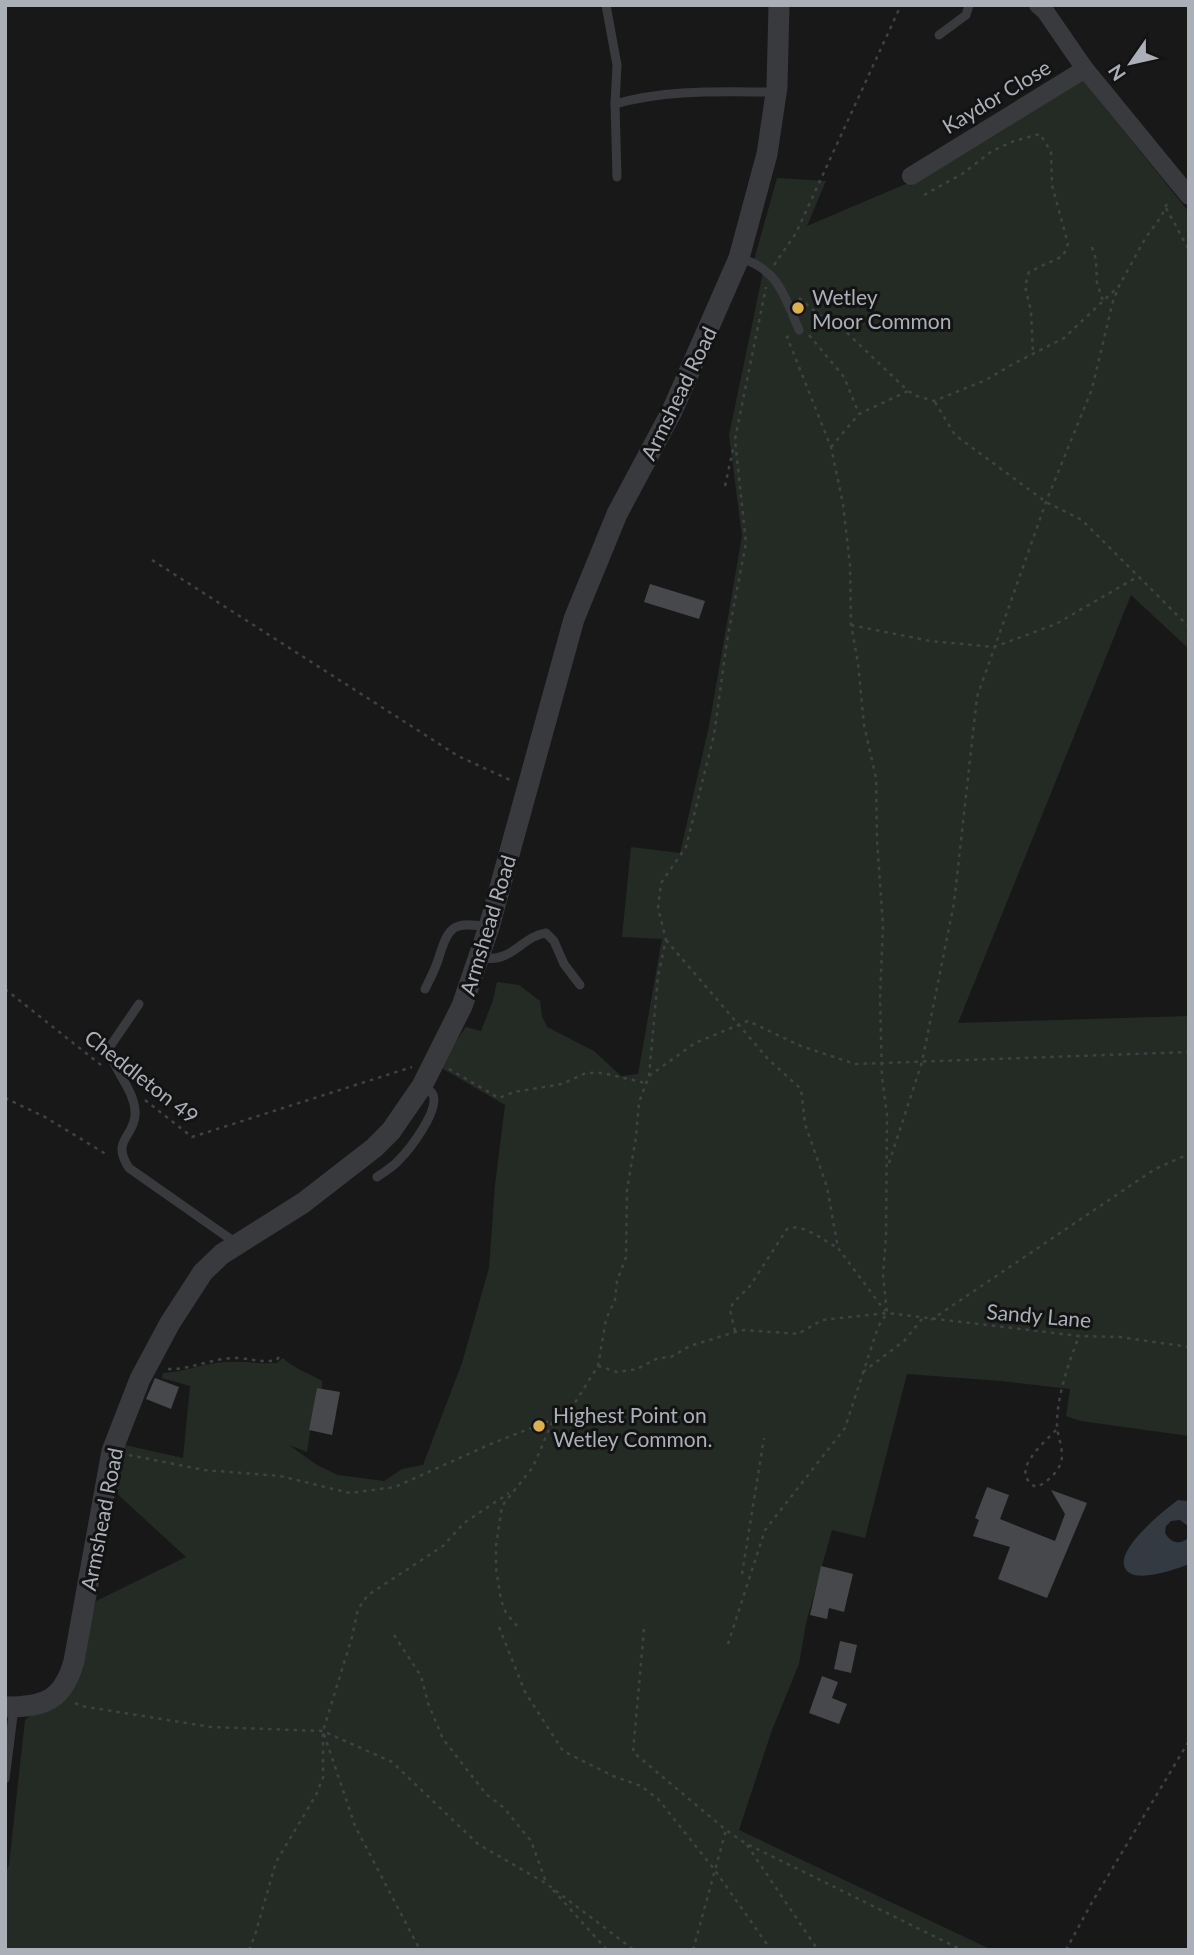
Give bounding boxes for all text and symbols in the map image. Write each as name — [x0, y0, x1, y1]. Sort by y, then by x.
north arrow — [1096, 28, 1166, 98]
street label: Kaydor Close — [937, 54, 1055, 138]
text: N — [1103, 60, 1130, 85]
place label: Wetley Moor Common — [812, 284, 951, 333]
marker: Wetley Moor Common — [790, 300, 806, 316]
street label: Armshead Road — [635, 322, 721, 464]
street label: Armshead Road — [454, 852, 520, 998]
street label: Cheddleton 49 — [80, 1024, 204, 1128]
street label: Sandy Lane — [986, 1298, 1092, 1332]
place label: Highest Point on Wetley Common. — [553, 1402, 712, 1451]
marker: Highest Point on Wetley Common. — [531, 1418, 547, 1434]
street label: Armshead Road — [75, 1445, 127, 1593]

